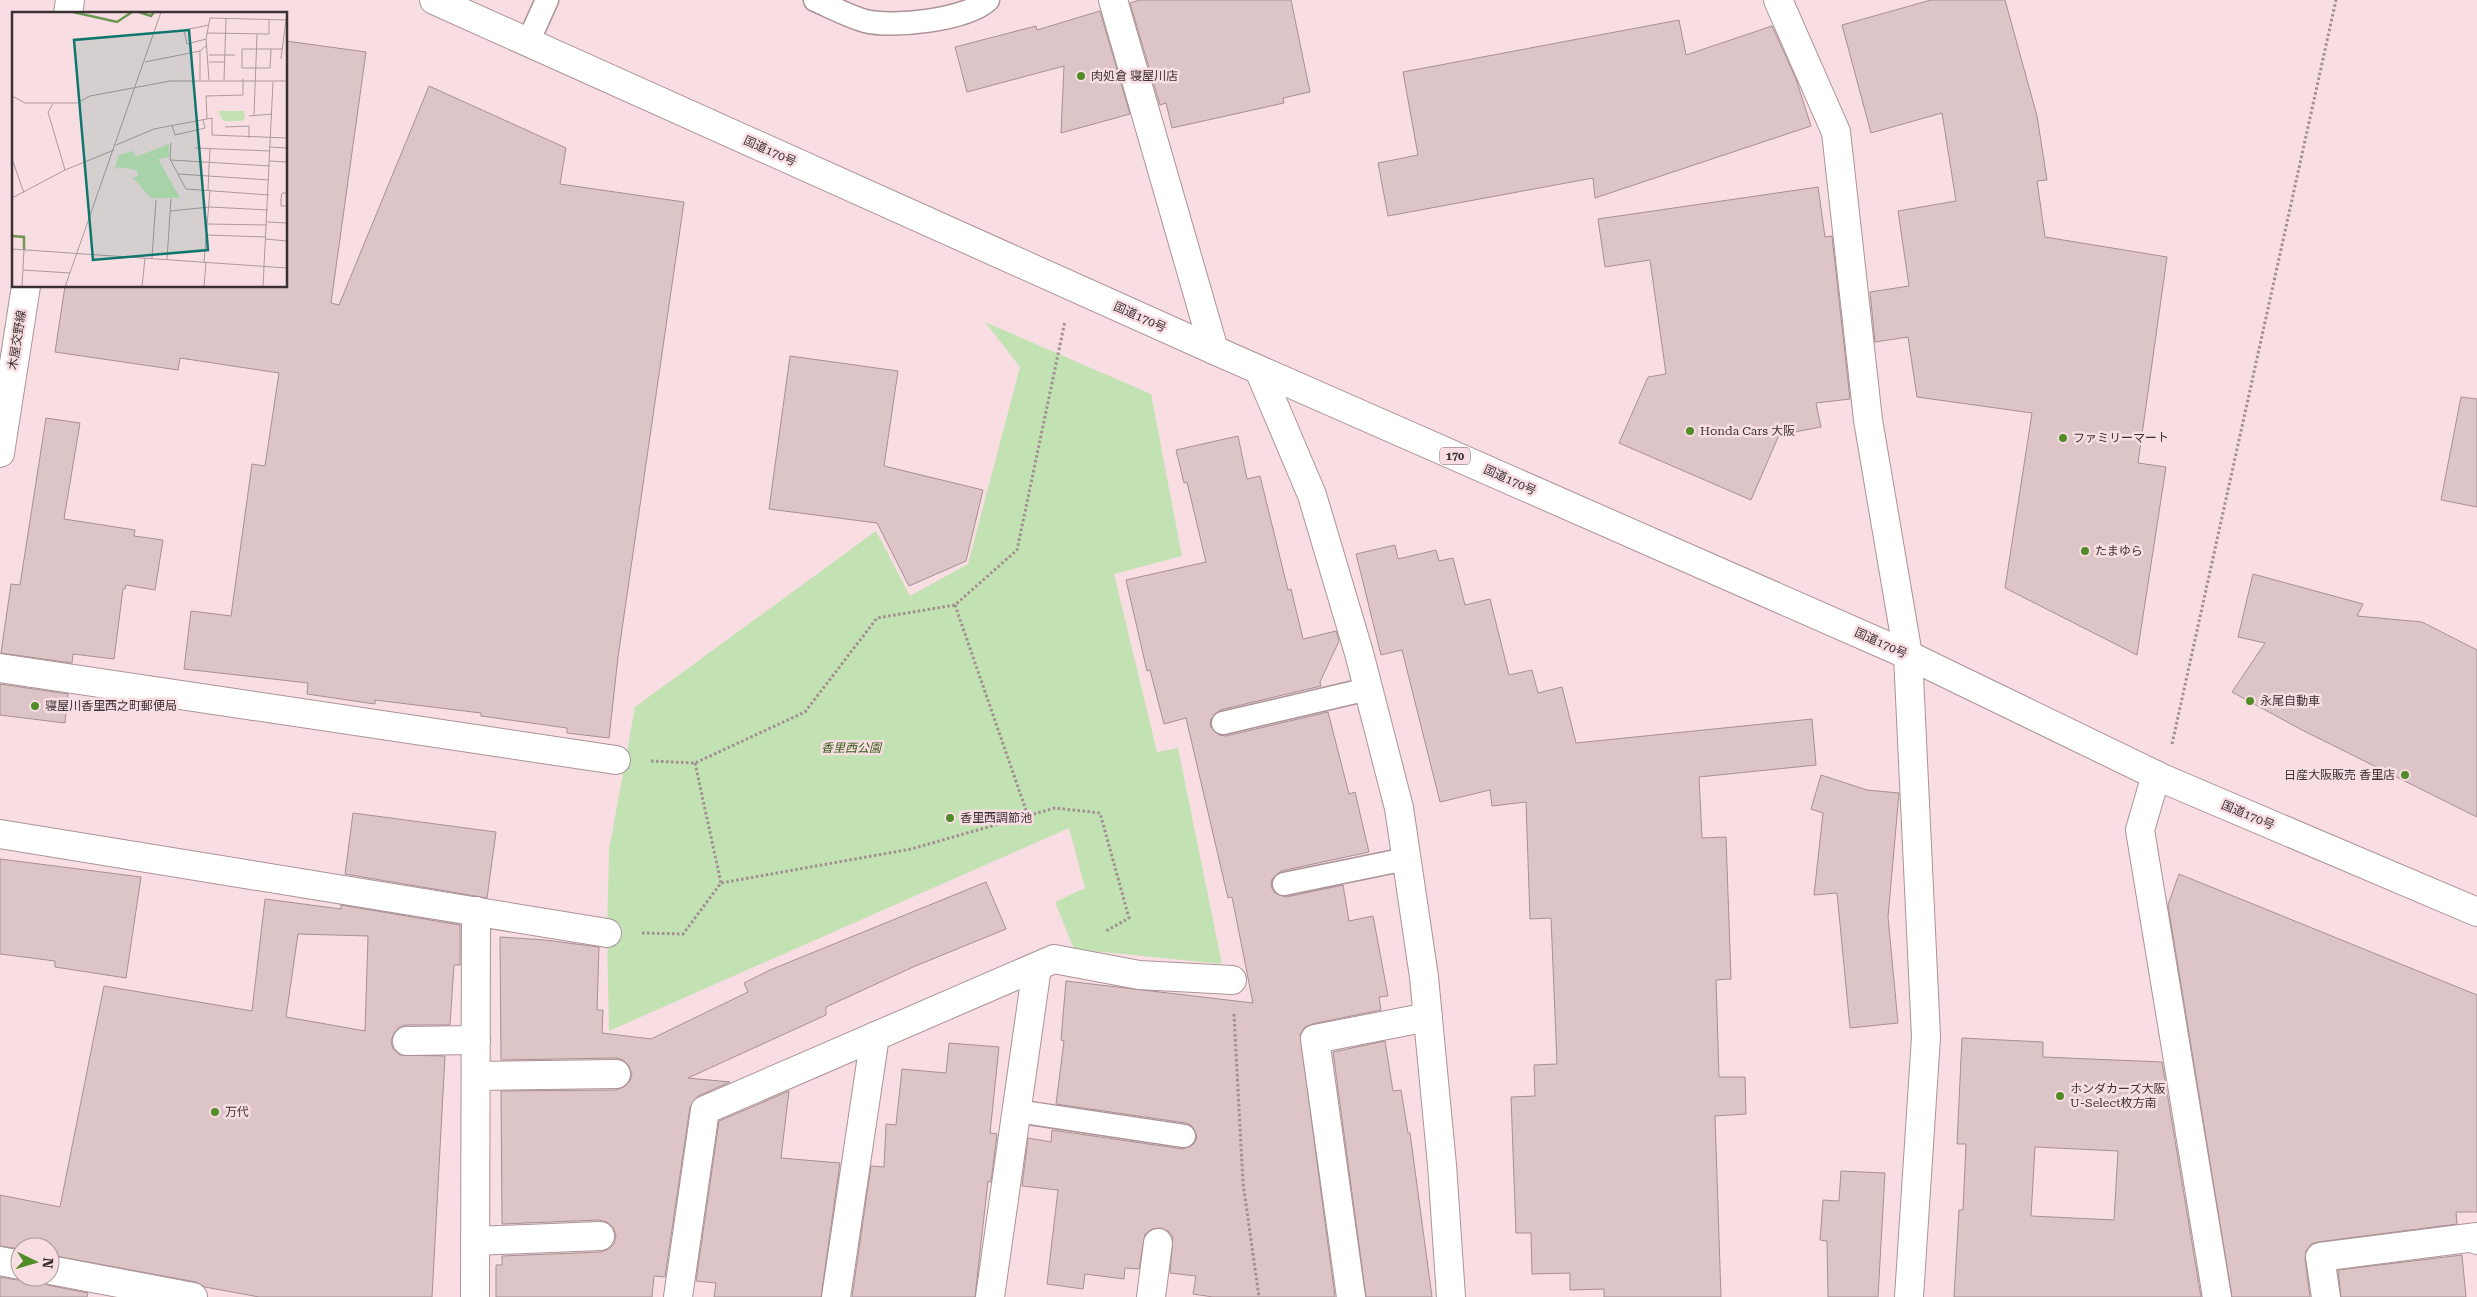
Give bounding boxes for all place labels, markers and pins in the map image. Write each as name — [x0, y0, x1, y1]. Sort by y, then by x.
place label: 肉処倉 寝屋川店 — [1091, 69, 1178, 83]
marker: 肉処倉 寝屋川店 — [1075, 70, 1087, 82]
place label: Honda Cars 大阪 — [1700, 424, 1795, 438]
marker: Honda Cars 大阪 — [1684, 425, 1696, 437]
place label: ファミリーマート — [2073, 431, 2169, 445]
marker: ファミリーマート — [2057, 432, 2069, 444]
place label: たまゆら — [2095, 544, 2143, 558]
marker: たまゆら — [2079, 545, 2091, 557]
place label: 永尾自動車 — [2260, 694, 2320, 708]
marker: 永尾自動車 — [2244, 695, 2256, 707]
place label: 寝屋川香里西之町郵便局 — [45, 699, 177, 713]
marker: 寝屋川香里西之町郵便局 — [29, 700, 41, 712]
place label: 日産大阪販売 香里店 — [2284, 768, 2395, 782]
marker: 日産大阪販売 香里店 — [2399, 769, 2411, 781]
place label: 香里西調節池 — [960, 811, 1032, 825]
marker: 香里西調節池 — [944, 812, 956, 824]
place label: ホンダカーズ大阪 U-Select枚方南 — [2070, 1082, 2165, 1110]
marker: ホンダカーズ大阪 U-Select枚方南 — [2054, 1090, 2066, 1102]
place label: 万代 — [225, 1105, 249, 1119]
marker: 万代 — [209, 1106, 221, 1118]

